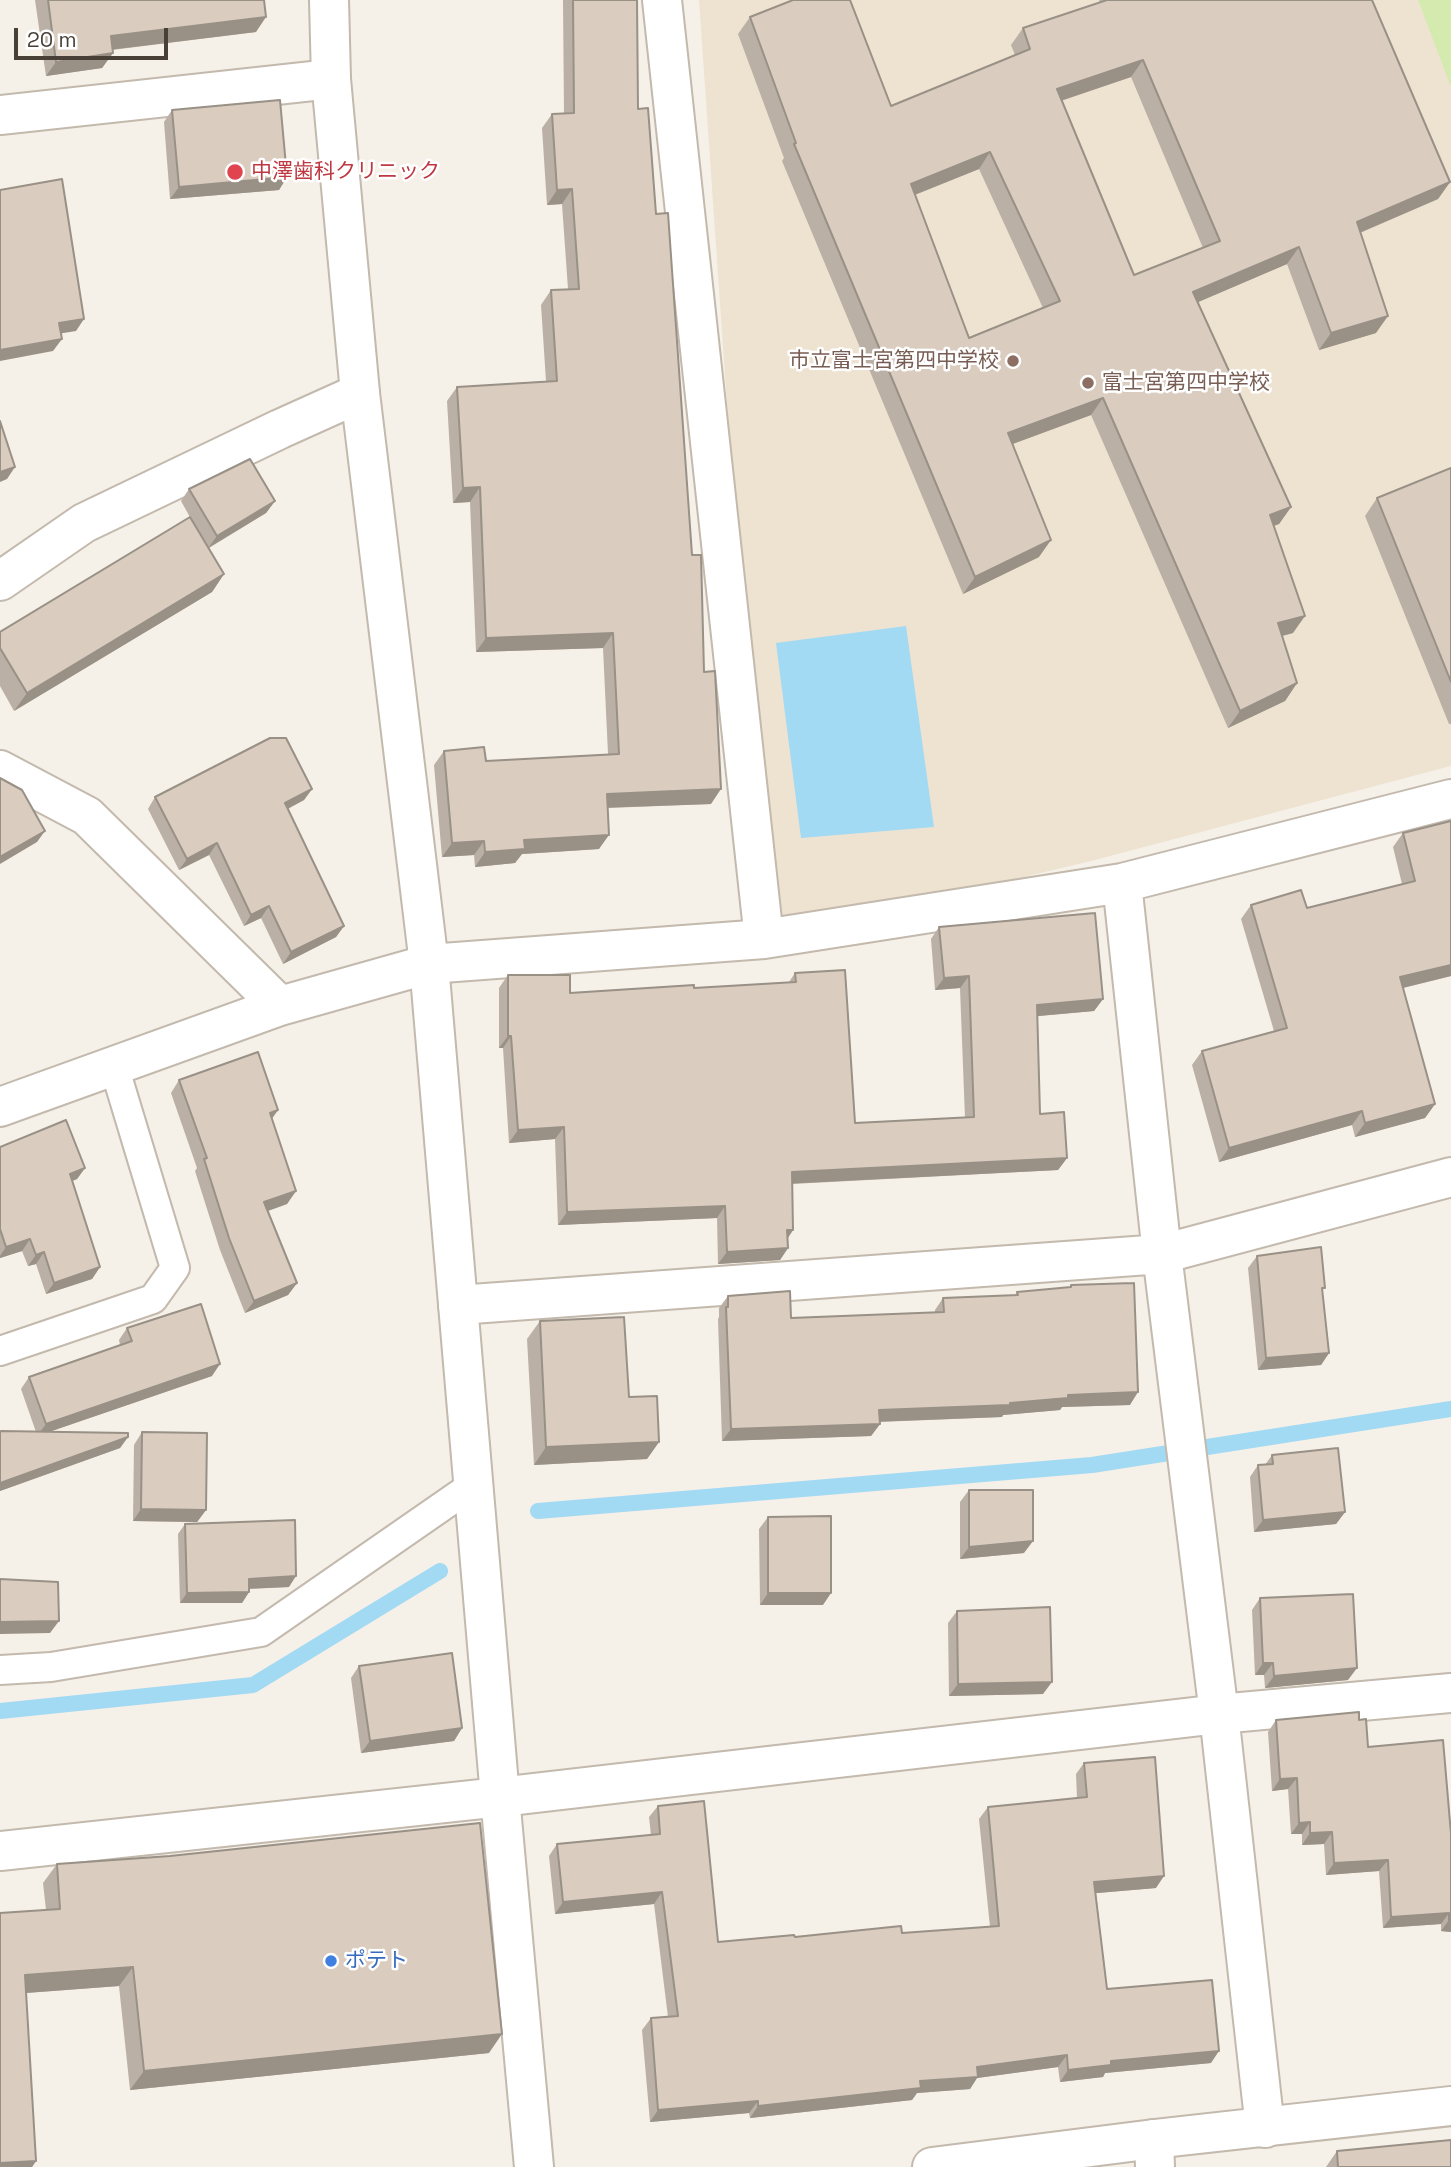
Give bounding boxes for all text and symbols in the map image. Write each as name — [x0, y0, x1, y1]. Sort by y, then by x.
scale bar — [18, 14, 172, 58]
text: 20 m — [27, 26, 77, 53]
place label: 中澤歯科クリニック — [251, 159, 440, 185]
marker: 中澤歯科クリニック — [225, 162, 245, 182]
place label: 市立富士宮第四中学校 — [789, 348, 999, 374]
marker: 市立富士宮第四中学校 — [1005, 353, 1021, 369]
place label: 富士宮第四中学校 — [1102, 370, 1270, 396]
marker: 富士宮第四中学校 — [1080, 375, 1096, 391]
place label: ポテト — [345, 1948, 408, 1974]
marker: ポテト — [323, 1953, 339, 1969]

